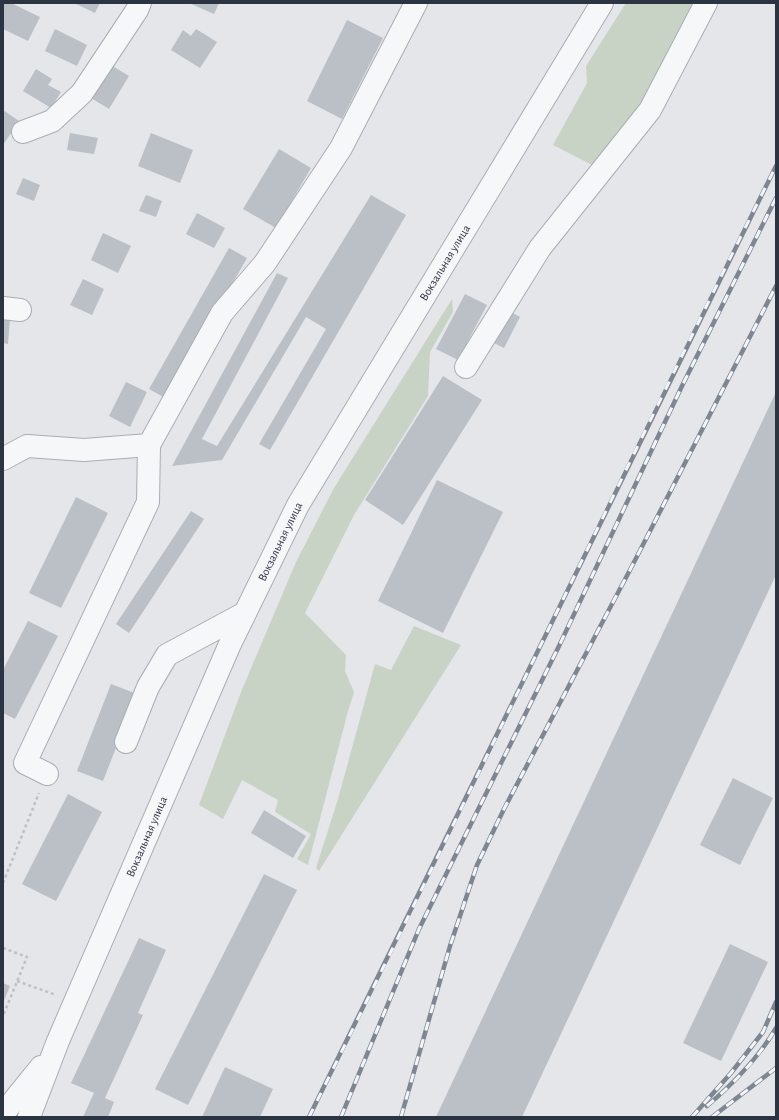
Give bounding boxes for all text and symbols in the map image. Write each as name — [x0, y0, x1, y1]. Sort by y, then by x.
street label: Вокзальная улица — [417, 222, 473, 303]
street label: Вокзальная улица — [256, 500, 305, 583]
street label: Вокзальная улица — [124, 794, 169, 879]

